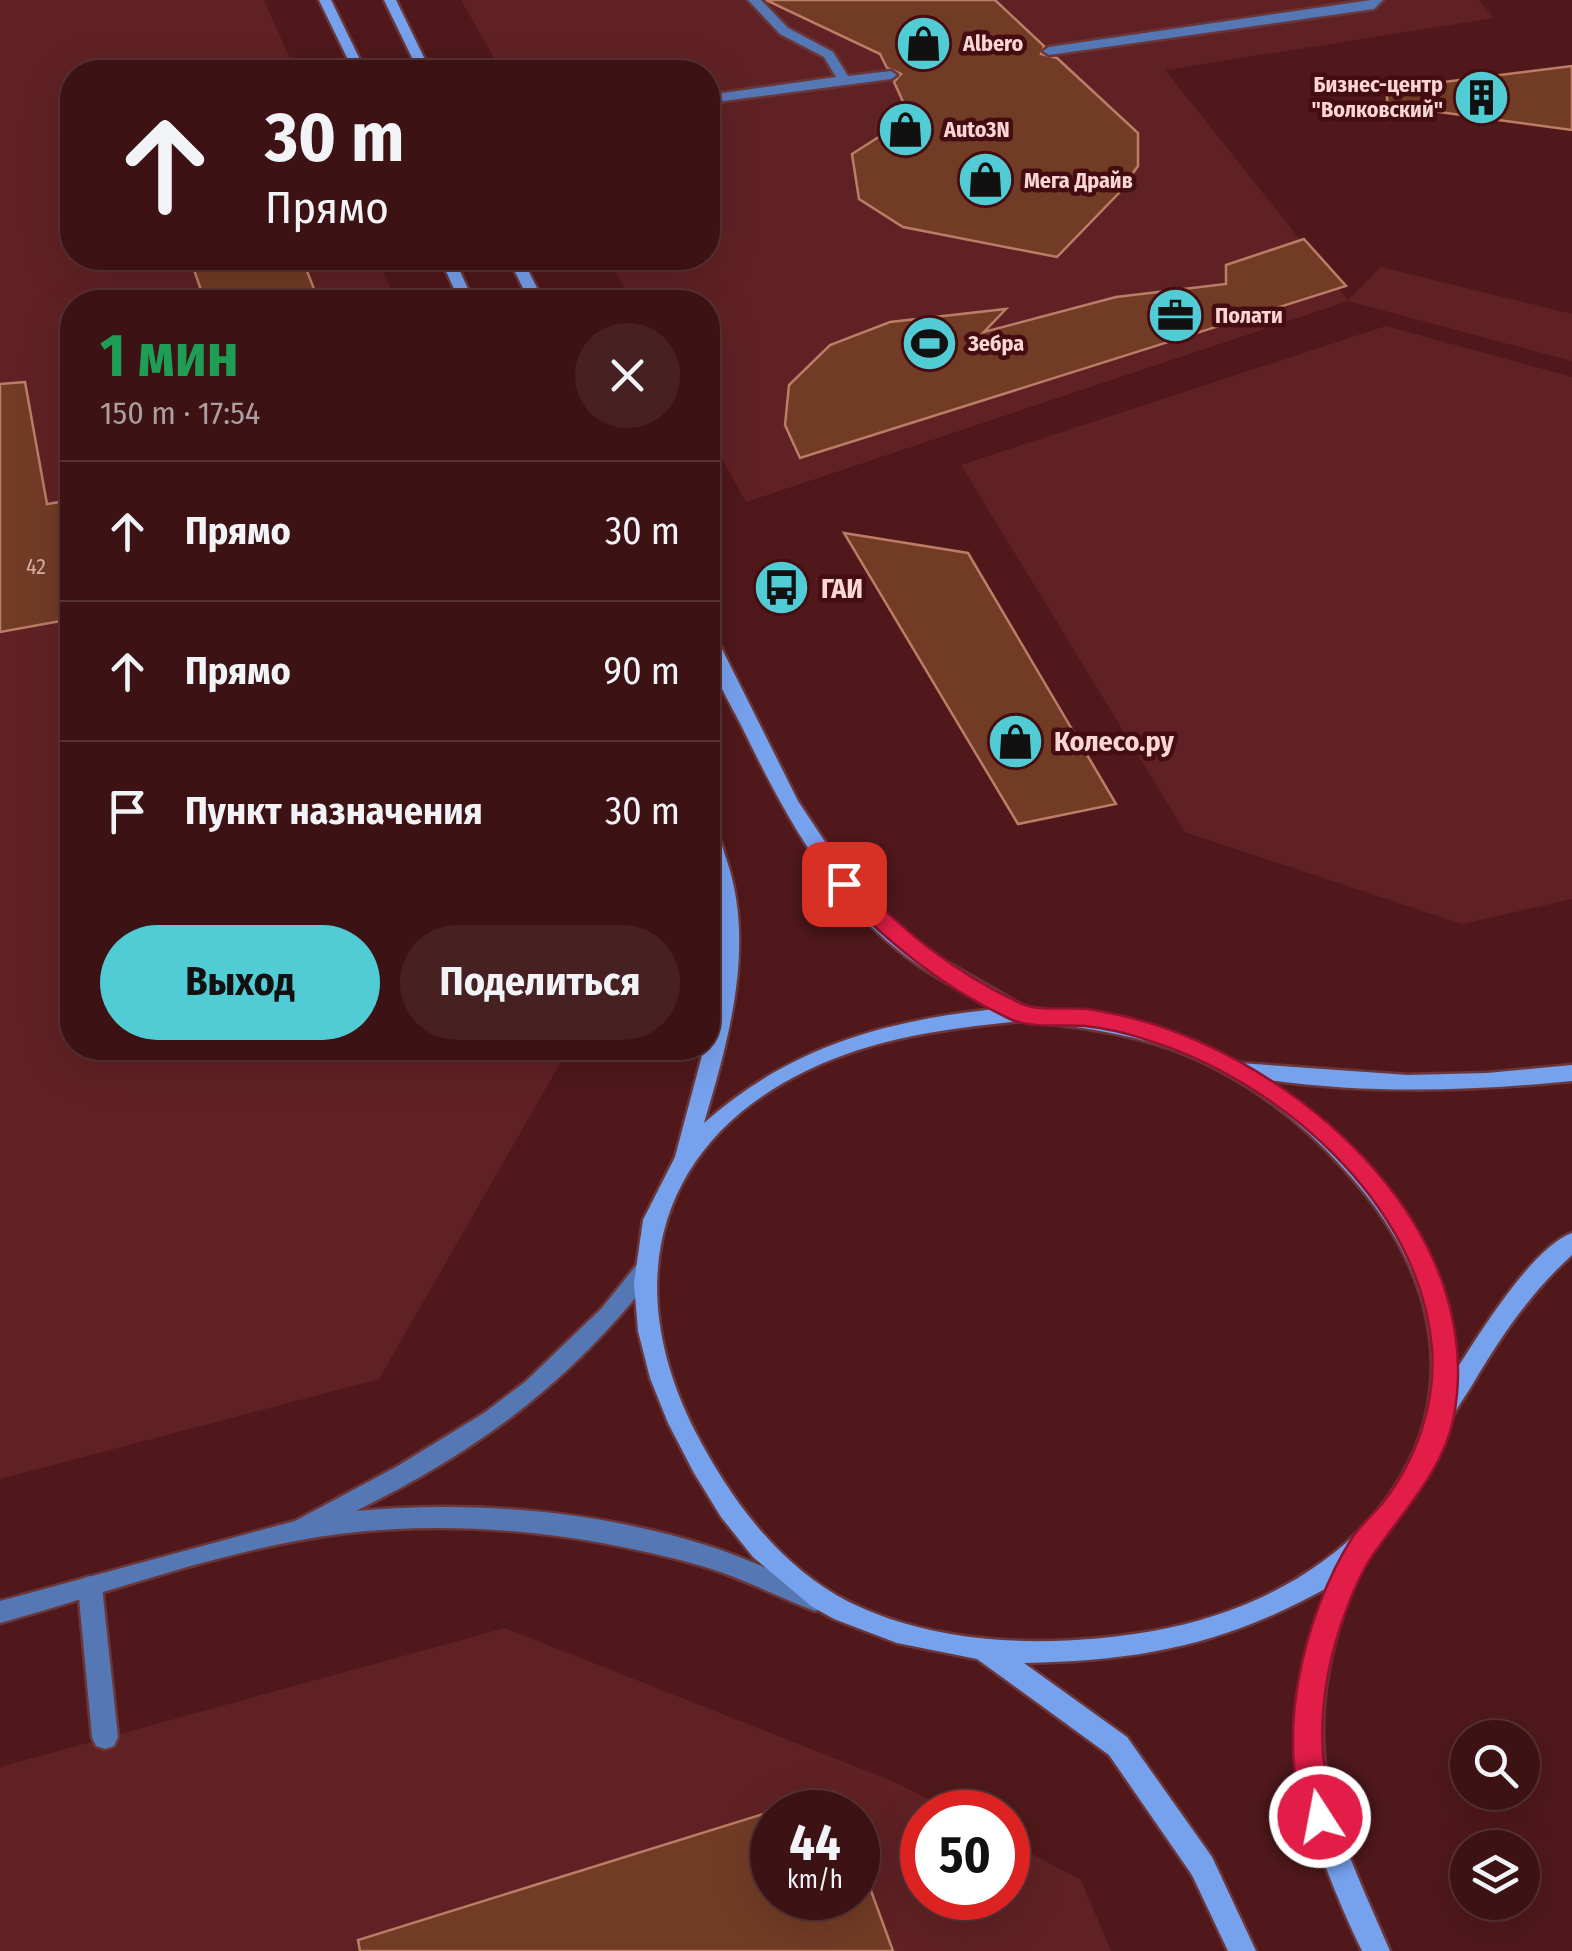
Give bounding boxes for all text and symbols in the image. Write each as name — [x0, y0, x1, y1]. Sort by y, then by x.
shop icon: Albero — [894, 13, 954, 73]
place label: Albero — [962, 30, 1023, 57]
building icon: Бизнес-центр "Волковский" — [1452, 67, 1512, 127]
place label: Бизнес-центр "Волковский" — [1312, 71, 1443, 123]
text: 30 m — [265, 96, 404, 180]
shop icon: Auto3N — [875, 99, 935, 159]
icon: ahead — [100, 100, 230, 230]
place label: Auto3N — [943, 116, 1010, 143]
shop icon: Мега Драйв — [955, 150, 1015, 210]
place label: Мега Драйв — [1024, 167, 1133, 194]
text: Прямо — [265, 181, 389, 235]
office icon: Полати — [1146, 285, 1206, 345]
place label: Полати — [1215, 302, 1283, 329]
sports icon: Зебра — [899, 313, 959, 373]
text: 1 мин — [100, 320, 239, 392]
button: close — [575, 323, 680, 428]
place label: Зебра — [967, 330, 1024, 357]
text: 150 m · 17:54 — [100, 394, 260, 432]
icon: ahead — [100, 504, 155, 559]
text: Прямо — [185, 508, 291, 554]
text: 30 m — [605, 508, 680, 554]
house number: 42 — [26, 553, 46, 580]
bus stop icon: ГАИ — [752, 558, 812, 618]
place label: ГАИ — [821, 572, 863, 605]
icon: ahead — [100, 644, 155, 699]
text: Прямо — [185, 648, 291, 694]
text: 90 m — [604, 648, 680, 694]
shop icon: Колесо.ру — [985, 711, 1045, 771]
place label: Колесо.ру — [1054, 725, 1175, 758]
icon: arrive — [100, 784, 155, 839]
text: Пункт назначения — [185, 788, 483, 834]
text: 30 m — [605, 788, 680, 834]
pin — [802, 842, 887, 927]
icon: arrive — [817, 857, 872, 912]
button: Выход — [100, 925, 380, 1040]
button: Поделиться — [400, 925, 680, 1040]
map controls — [1450, 1720, 1540, 1920]
button: search — [1450, 1720, 1540, 1810]
position arrow — [1268, 1765, 1372, 1869]
speed limit sign: 50 — [900, 1790, 1030, 1920]
text: 44 — [789, 1813, 841, 1873]
button: layers — [1450, 1830, 1540, 1920]
text: km/h — [787, 1865, 843, 1895]

